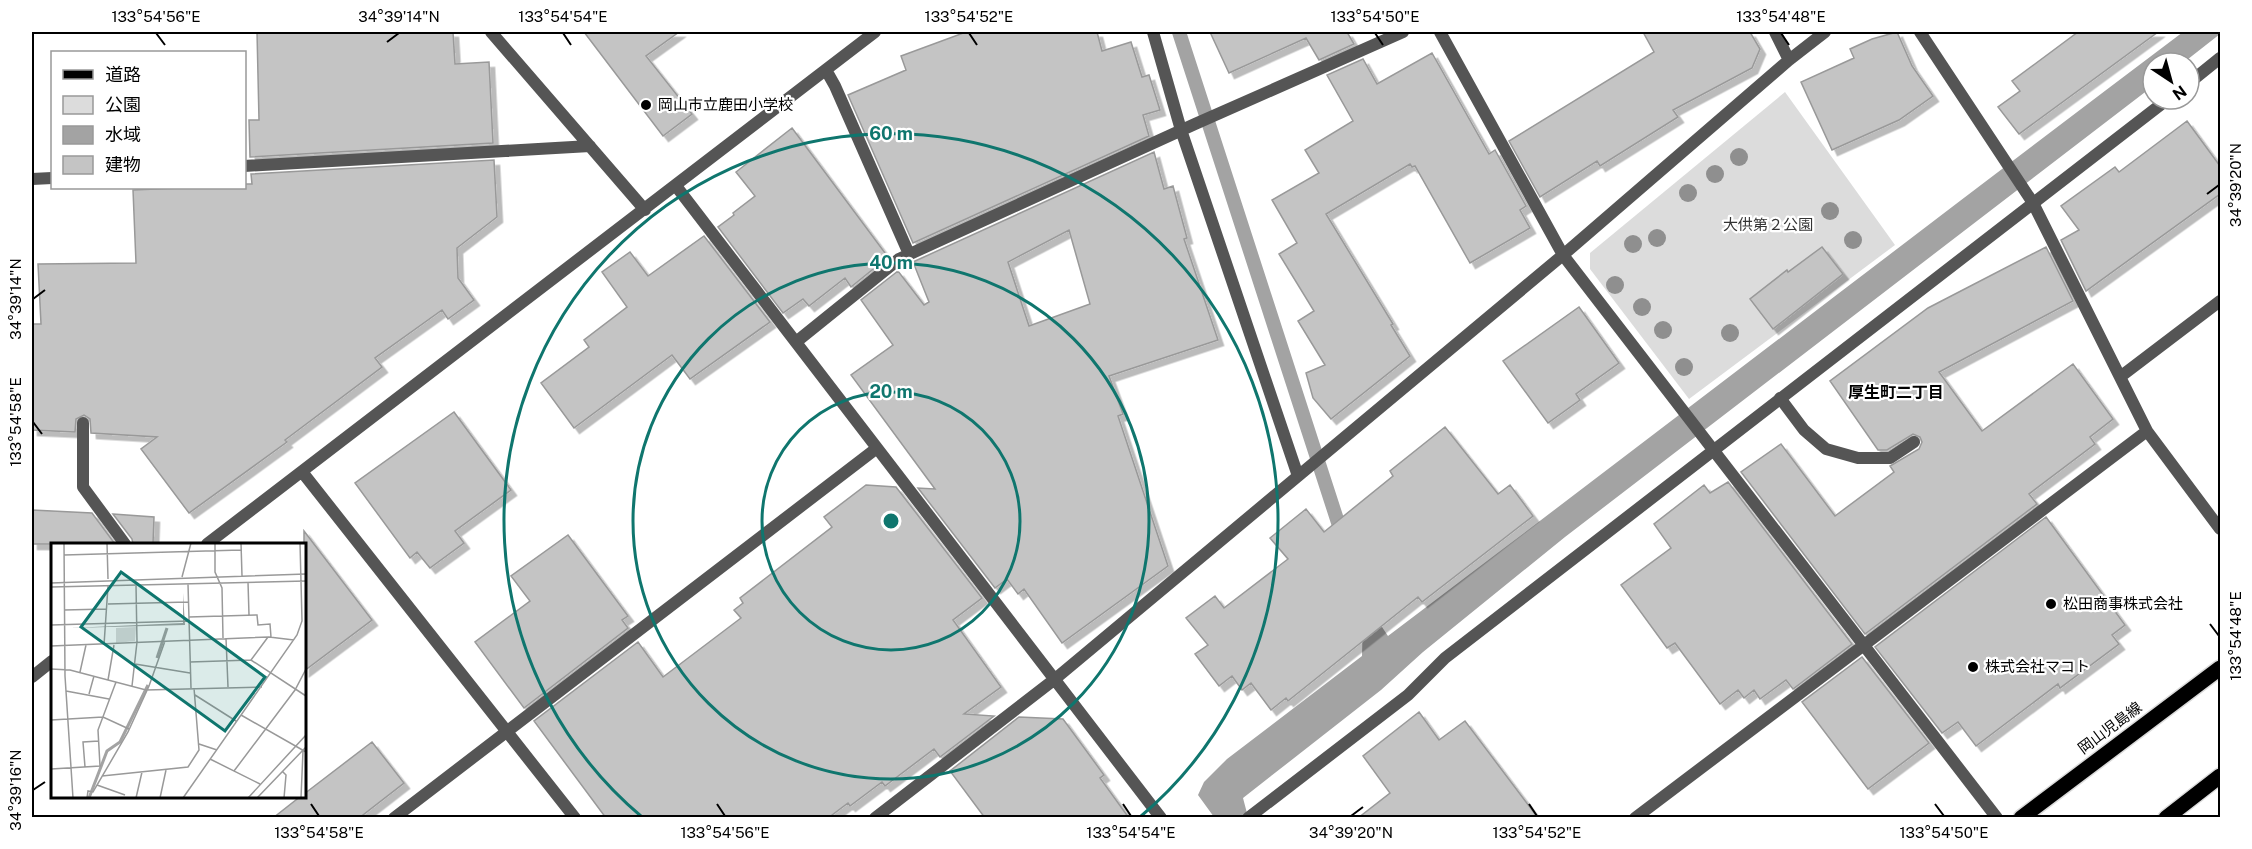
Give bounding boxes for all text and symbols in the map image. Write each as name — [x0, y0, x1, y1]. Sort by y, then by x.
text: 133°54'56"E — [111, 8, 201, 25]
text: 34°39'14"N — [358, 8, 440, 25]
text: 133°54'54"E — [518, 8, 608, 25]
text: 133°54'52"E — [925, 8, 1013, 25]
text: 133°54'50"E — [1330, 8, 1420, 25]
text: 133°54'48"E — [1736, 8, 1826, 25]
legend — [51, 51, 246, 189]
north arrow — [2141, 51, 2201, 111]
text: 道路 — [105, 64, 141, 85]
text: N — [2169, 81, 2190, 104]
text: 公園 — [105, 94, 141, 115]
place label: 岡山市立鹿田小学校 — [658, 96, 793, 113]
marker: 岡山市立鹿田小学校 — [639, 98, 653, 112]
text: 60 m — [869, 123, 913, 144]
text: 水域 — [105, 124, 141, 145]
text: 34°39'20"N — [2227, 143, 2244, 227]
text: 建物 — [105, 154, 141, 175]
park label: 大供第２公園 — [1723, 216, 1813, 233]
text: 40 m — [869, 252, 913, 273]
text: 34°39'14"N — [7, 258, 24, 340]
text: 133°54'58"E — [7, 377, 24, 467]
text: 20 m — [869, 381, 913, 402]
district label: 厚生町二丁目 — [1848, 383, 1944, 402]
centre of rings — [881, 511, 901, 531]
inset map — [51, 543, 306, 798]
text: 133°54'48"E — [2227, 591, 2244, 681]
place label: 松田商事株式会社 — [2063, 595, 2183, 612]
marker: 松田商事株式会社 — [2044, 597, 2058, 611]
place label: 株式会社マコト — [1985, 658, 2090, 675]
marker: 株式会社マコト — [1966, 660, 1980, 674]
street label: 岡山児島線 — [2075, 698, 2145, 757]
text: 34°39'16"N — [7, 749, 24, 831]
text: 133°54'58"E — [274, 824, 364, 841]
text: 133°54'56"E — [680, 824, 770, 841]
text: 133°54'54"E — [1086, 824, 1176, 841]
text: 34°39'20"N — [1309, 824, 1393, 841]
text: 133°54'52"E — [1493, 824, 1581, 841]
text: 133°54'50"E — [1899, 824, 1989, 841]

